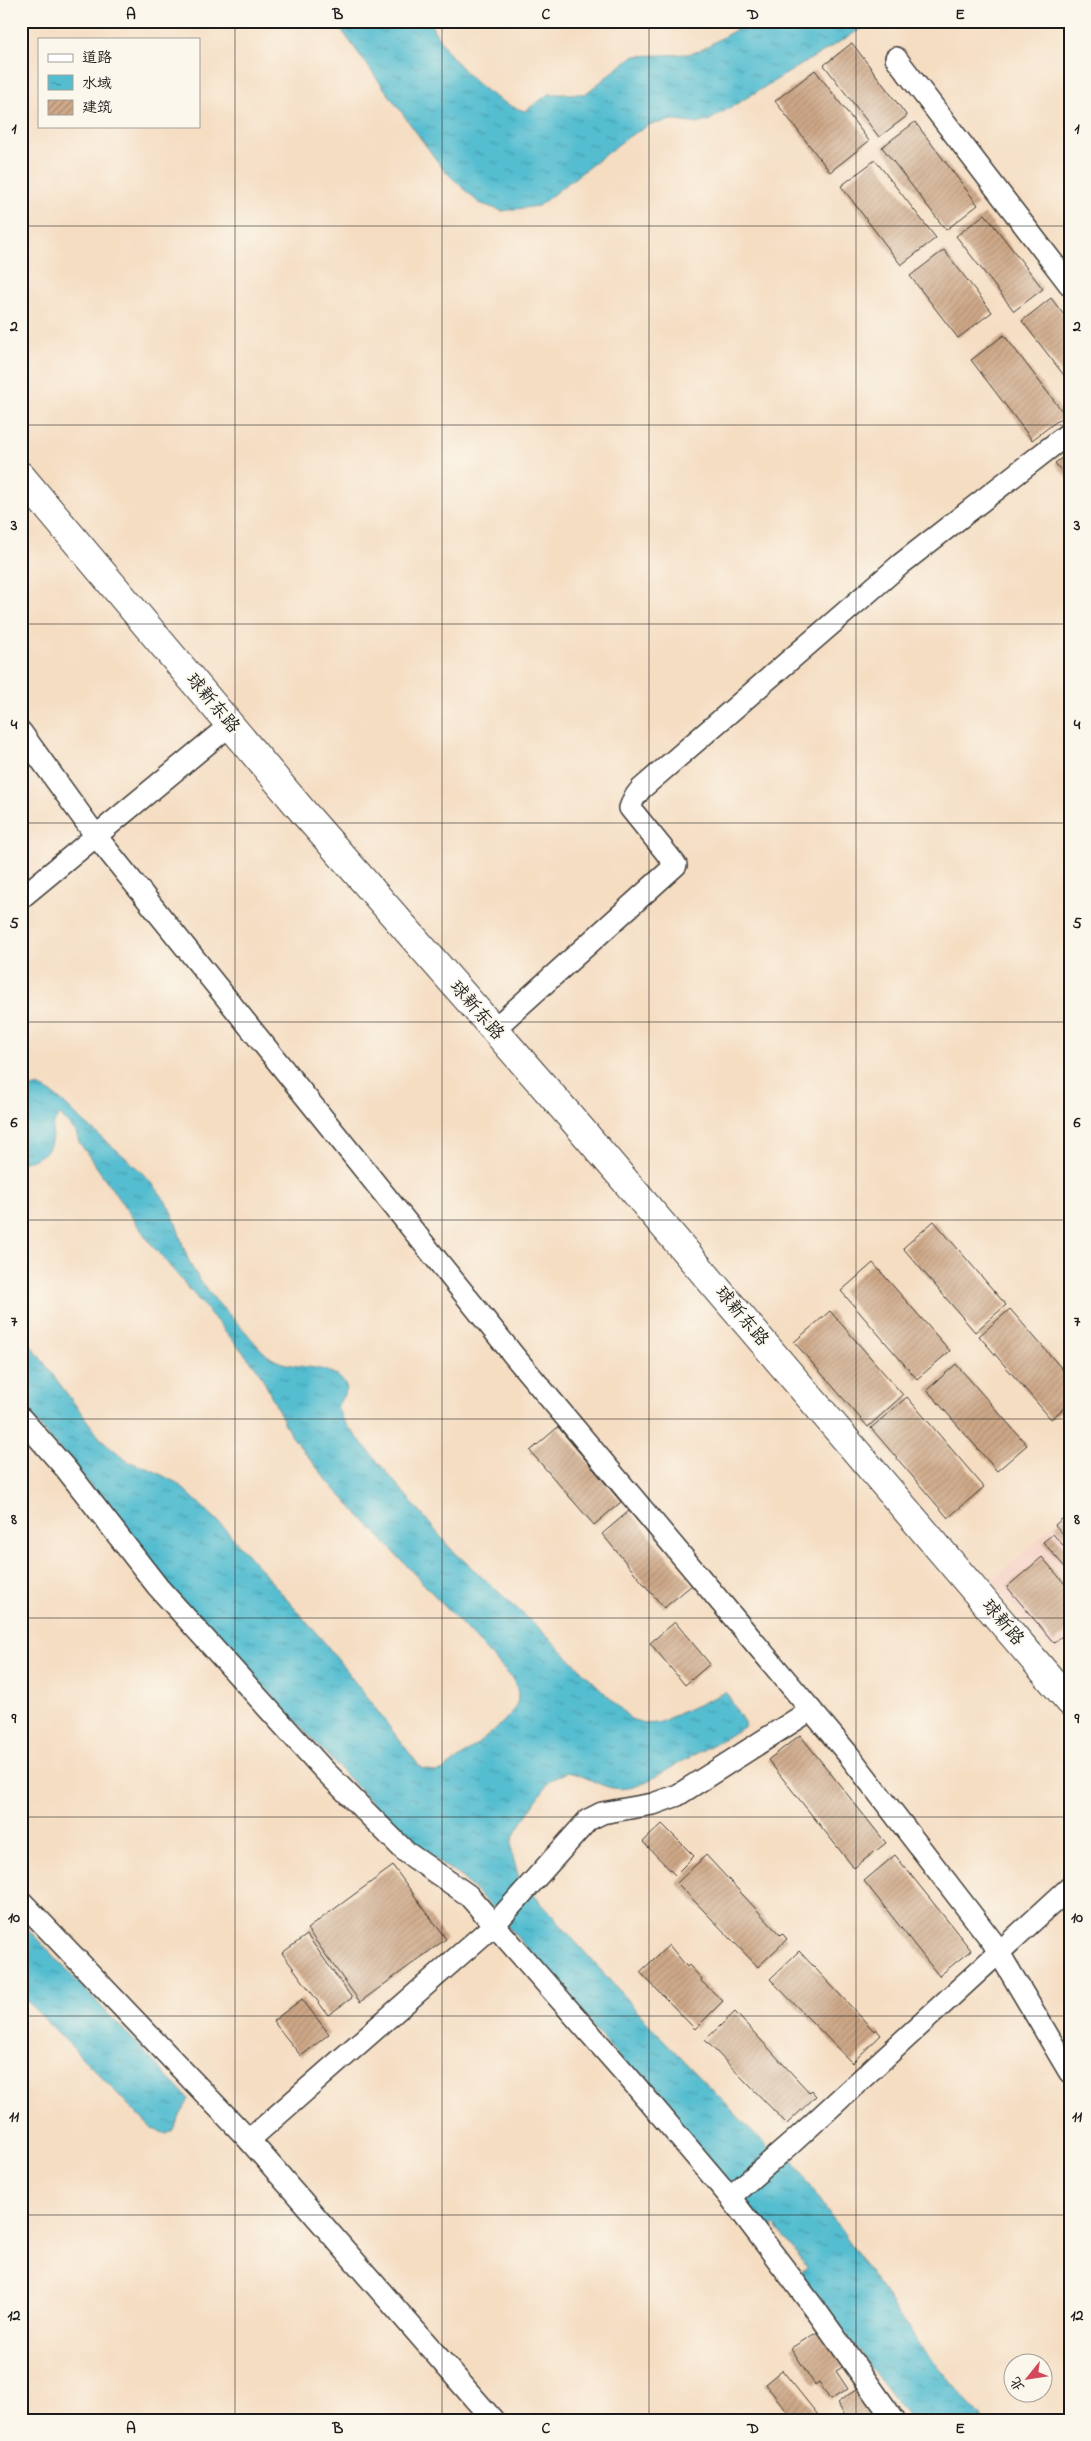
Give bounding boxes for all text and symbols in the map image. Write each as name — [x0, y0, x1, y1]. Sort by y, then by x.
text: A — [126, 3, 136, 27]
text: B — [332, 3, 344, 27]
text: C — [542, 3, 551, 27]
text: D — [746, 3, 759, 27]
text: E — [955, 3, 965, 27]
legend — [38, 38, 200, 128]
text: 道路 — [82, 47, 112, 69]
text: 水域 — [82, 73, 112, 95]
text: 建筑 — [82, 97, 112, 119]
text: 1 — [11, 117, 17, 141]
text: 1 — [1074, 117, 1080, 141]
text: 2 — [9, 315, 18, 339]
text: 2 — [1072, 315, 1081, 339]
text: 3 — [10, 514, 18, 538]
text: 3 — [1073, 514, 1081, 538]
street label: 球新东路 — [179, 668, 245, 740]
text: 4 — [10, 713, 18, 737]
text: 4 — [1073, 713, 1081, 737]
text: 5 — [9, 912, 19, 936]
text: 5 — [1072, 912, 1082, 936]
street label: 球新东路 — [443, 975, 509, 1047]
text: 6 — [9, 1111, 18, 1135]
text: 6 — [1072, 1111, 1081, 1135]
street label: 球新东路 — [708, 1281, 774, 1353]
text: 7 — [11, 1310, 18, 1334]
text: 7 — [1074, 1310, 1081, 1334]
text: 8 — [10, 1508, 17, 1532]
text: 8 — [1073, 1508, 1080, 1532]
street label: 球新路 — [975, 1594, 1029, 1652]
text: 9 — [11, 1707, 17, 1731]
text: 9 — [1074, 1707, 1080, 1731]
text: 10 — [8, 1906, 20, 1930]
text: 10 — [1071, 1906, 1083, 1930]
text: 11 — [9, 2105, 20, 2129]
text: 11 — [1072, 2105, 1083, 2129]
text: 12 — [7, 2304, 21, 2328]
text: 12 — [1070, 2304, 1084, 2328]
north arrow — [1004, 2354, 1054, 2404]
text: 北 — [1005, 2372, 1031, 2395]
text: A — [126, 2417, 136, 2441]
text: B — [332, 2417, 344, 2441]
text: C — [542, 2417, 551, 2441]
text: D — [746, 2417, 759, 2441]
text: E — [955, 2417, 965, 2441]

